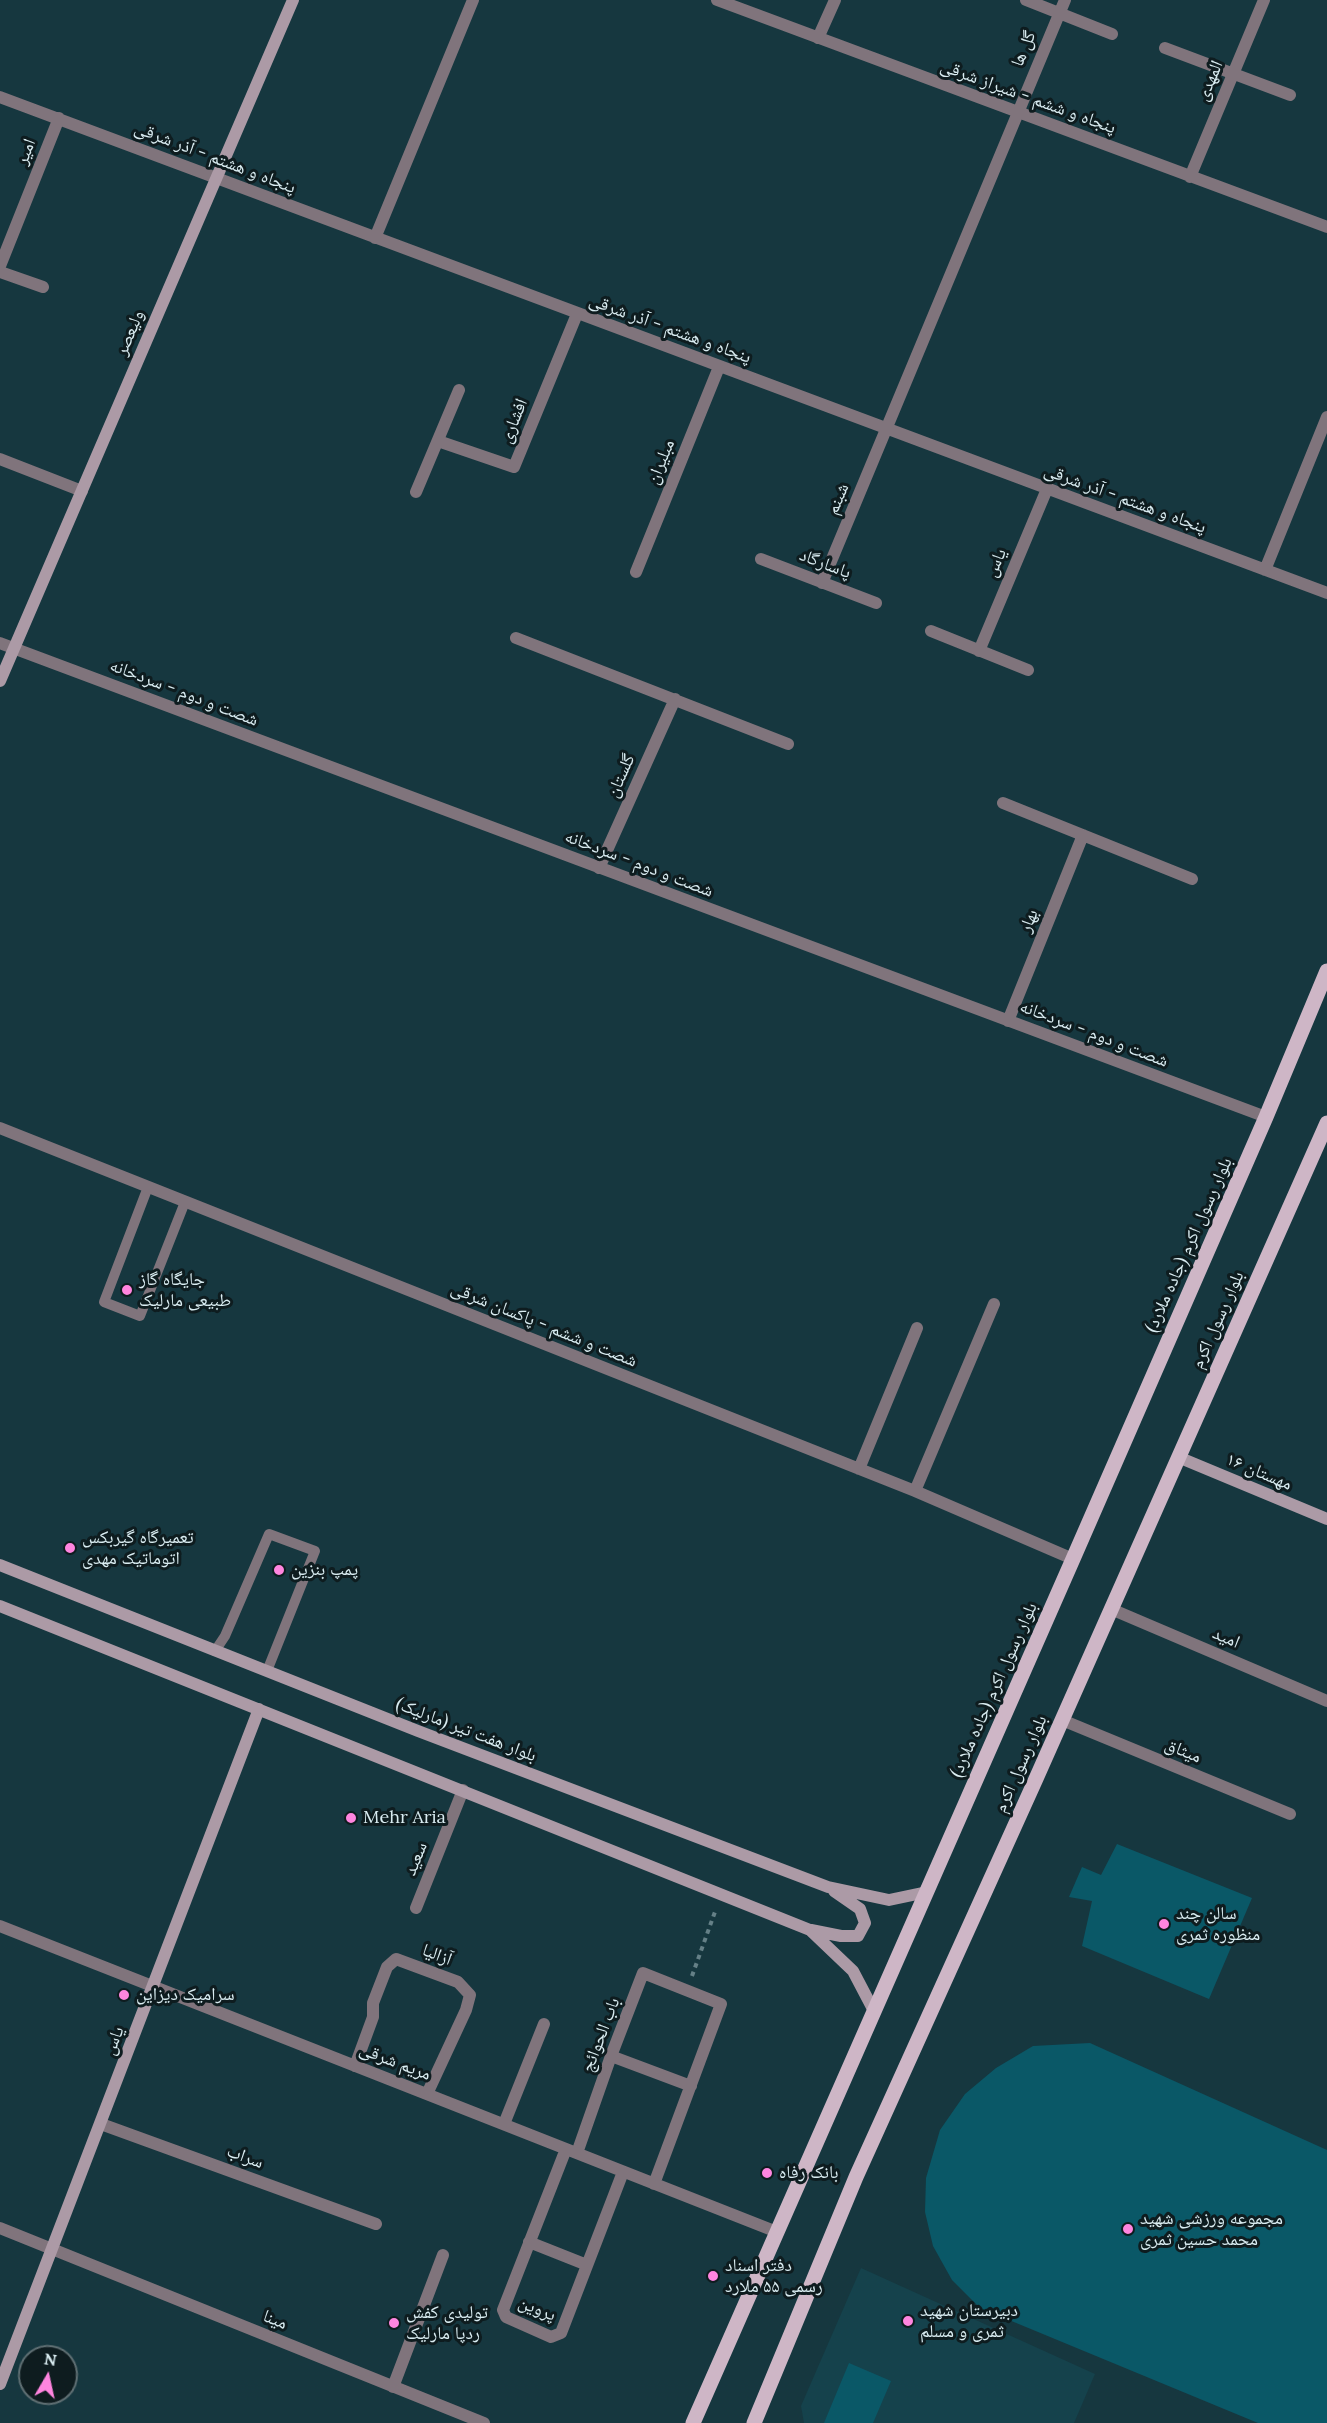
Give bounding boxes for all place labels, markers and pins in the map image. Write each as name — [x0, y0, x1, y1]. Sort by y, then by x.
place label: جایگاه گاز طبیعی مارلیک — [139, 1269, 231, 1312]
marker: جایگاه گاز طبیعی مارلیک — [120, 1283, 134, 1297]
place label: تعمیرگاه گیربکس اتوماتیک مهدی — [82, 1527, 194, 1570]
marker: تعمیرگاه گیربکس اتوماتیک مهدی — [63, 1541, 77, 1555]
place label: پمپ بنزین — [291, 1559, 358, 1581]
marker: پمپ بنزین — [272, 1563, 286, 1577]
place label: Mehr Aria — [363, 1807, 446, 1829]
marker: Mehr Aria — [344, 1811, 358, 1825]
place label: سالن چند منظوره ثمری — [1176, 1903, 1260, 1946]
marker: سالن چند منظوره ثمری — [1157, 1917, 1171, 1931]
place label: سرامیک دیزاین — [136, 1984, 235, 2006]
marker: سرامیک دیزاین — [117, 1988, 131, 2002]
place label: بانک رفاه — [779, 2162, 839, 2184]
marker: بانک رفاه — [760, 2166, 774, 2180]
place label: مجموعه ورزشی شهید محمد حسین ثمری — [1140, 2208, 1283, 2250]
marker: مجموعه ورزشی شهید محمد حسین ثمری — [1121, 2222, 1135, 2236]
place label: دفتر اسناد رسمی ۵۵ ملارد — [725, 2255, 823, 2298]
marker: دفتر اسناد رسمی ۵۵ ملارد — [706, 2269, 720, 2283]
place label: دبیرستان شهید ثمری و مسلم — [920, 2300, 1018, 2342]
place label: تولیدی کفش ردپا مارلیک — [406, 2302, 488, 2344]
marker: دبیرستان شهید ثمری و مسلم — [901, 2314, 915, 2328]
marker: تولیدی کفش ردپا مارلیک — [387, 2316, 401, 2330]

